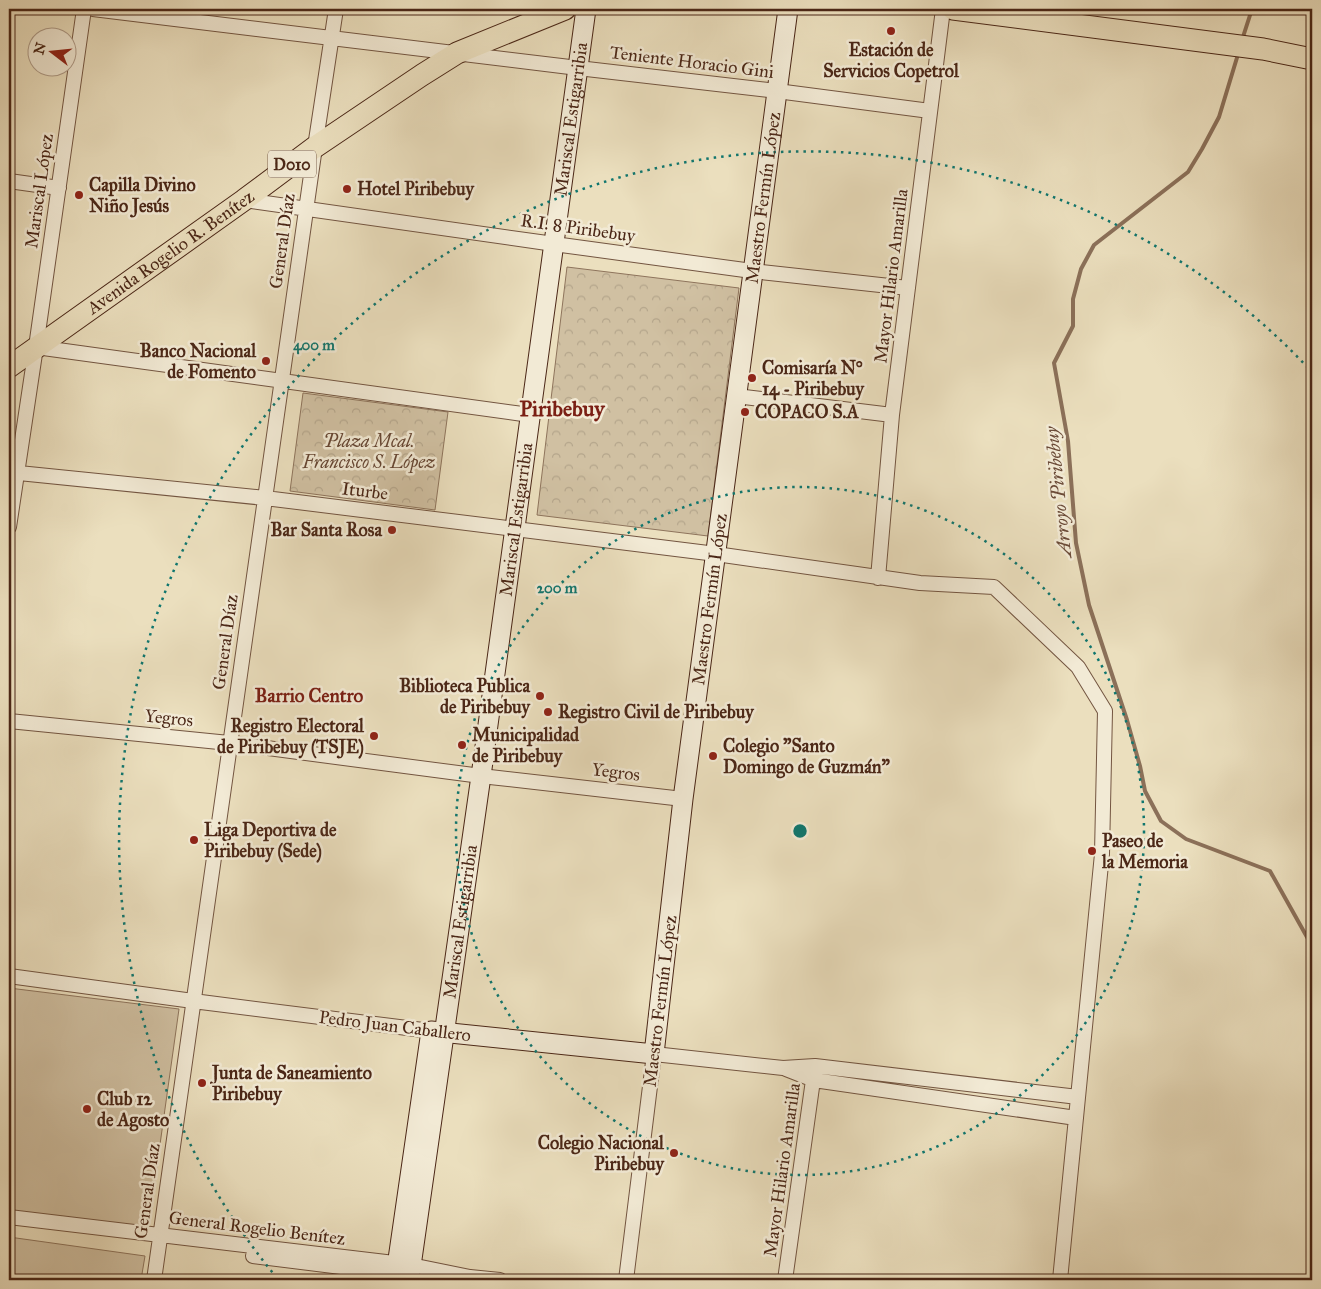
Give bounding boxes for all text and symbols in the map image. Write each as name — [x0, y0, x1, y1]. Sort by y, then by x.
marker: Estación de Servicios Copetrol — [885, 25, 897, 37]
north arrow — [28, 28, 78, 78]
place label: Estación de Servicios Copetrol — [823, 39, 960, 83]
text: N — [30, 40, 50, 57]
street label: Mariscal Estigarribia — [550, 41, 592, 197]
street label: Teniente Horacio Gini — [609, 41, 775, 83]
street label: Maestro Fermín López — [741, 110, 785, 285]
street label: Mariscal López — [20, 132, 58, 250]
road number: D010 — [268, 150, 316, 178]
place label: Capilla Divino Niño Jesús — [89, 174, 196, 218]
place label: Hotel Piribebuy — [357, 178, 475, 201]
marker: Hotel Piribebuy — [341, 183, 353, 195]
street label: Avenida Rogelio R. Benítez — [82, 185, 258, 320]
street label: Mayor Hilario Amarilla — [869, 187, 913, 364]
marker: Capilla Divino Niño Jesús — [73, 189, 85, 201]
street label: General Díaz — [264, 192, 300, 290]
street label: R.I. 8 Piribebuy — [519, 209, 637, 247]
text: 400 m — [293, 336, 335, 355]
place label: Banco Nacional de Fomento — [140, 340, 257, 383]
marker: Banco Nacional de Fomento — [260, 355, 272, 367]
place label: Comisaría N° 14 - Piribebuy — [762, 357, 866, 401]
marker: Comisaría N° 14 - Piribebuy — [746, 372, 758, 384]
district label: Piribebuy — [519, 395, 606, 422]
place label: COPACO S.A — [755, 401, 860, 423]
marker: COPACO S.A — [739, 406, 751, 418]
water label: Arroyo Piribebuy — [1040, 424, 1077, 561]
park label: Plaza Mcal. Francisco S. López — [302, 430, 435, 474]
street label: Mariscal Estigarribia — [495, 441, 538, 598]
street label: Iturbe — [341, 477, 389, 505]
street label: Maestro Fermín López — [687, 512, 732, 686]
place label: Bar Santa Rosa — [271, 519, 382, 541]
marker: Bar Santa Rosa — [386, 524, 398, 536]
text: 200 m — [537, 579, 578, 597]
street label: General Díaz — [207, 593, 243, 691]
place label: Biblioteca Publica de Piribebuy — [399, 675, 532, 719]
district label: Barrio Centro — [255, 684, 363, 707]
marker: Biblioteca Publica de Piribebuy — [534, 690, 546, 702]
place label: Registro Civil de Piribebuy — [558, 701, 755, 724]
street label: Yegros — [144, 705, 194, 732]
marker: Registro Civil de Piribebuy — [542, 706, 554, 718]
place label: Registro Electoral de Piribebuy (TSJE) — [217, 715, 365, 759]
place label: Municipalidad de Piribebuy — [472, 724, 580, 768]
marker: Registro Electoral de Piribebuy (TSJE) — [368, 730, 380, 742]
place label: Colegio "Santo Domingo de Guzmán" — [723, 735, 891, 779]
marker: Municipalidad de Piribebuy — [456, 739, 468, 751]
marker: Colegio "Santo Domingo de Guzmán" — [707, 750, 719, 762]
street label: Yegros — [590, 758, 641, 787]
place label: Liga Deportiva de Piribebuy (Sede) — [204, 819, 337, 863]
centre of rings — [791, 822, 809, 840]
place label: Paseo de la Memoria — [1101, 830, 1188, 873]
marker: Liga Deportiva de Piribebuy (Sede) — [188, 834, 200, 846]
street label: Mariscal Estigarribia — [438, 843, 482, 1000]
marker: Paseo de la Memoria — [1086, 845, 1098, 857]
street label: Maestro Fermín López — [639, 914, 681, 1088]
street label: Pedro Juan Caballero — [318, 1006, 472, 1047]
place label: Junta de Saneamiento Piribebuy — [210, 1062, 372, 1106]
marker: Junta de Saneamiento Piribebuy — [196, 1077, 208, 1089]
street label: Mayor Hilario Amarilla — [759, 1081, 805, 1258]
place label: Club 12 de Agosto — [97, 1088, 169, 1132]
marker: Club 12 de Agosto — [81, 1103, 93, 1115]
place label: Colegio Nacional Piribebuy — [538, 1132, 666, 1176]
street label: General Díaz — [129, 1142, 165, 1240]
marker: Colegio Nacional Piribebuy — [668, 1147, 680, 1159]
street label: General Rogelio Benítez — [167, 1206, 346, 1251]

